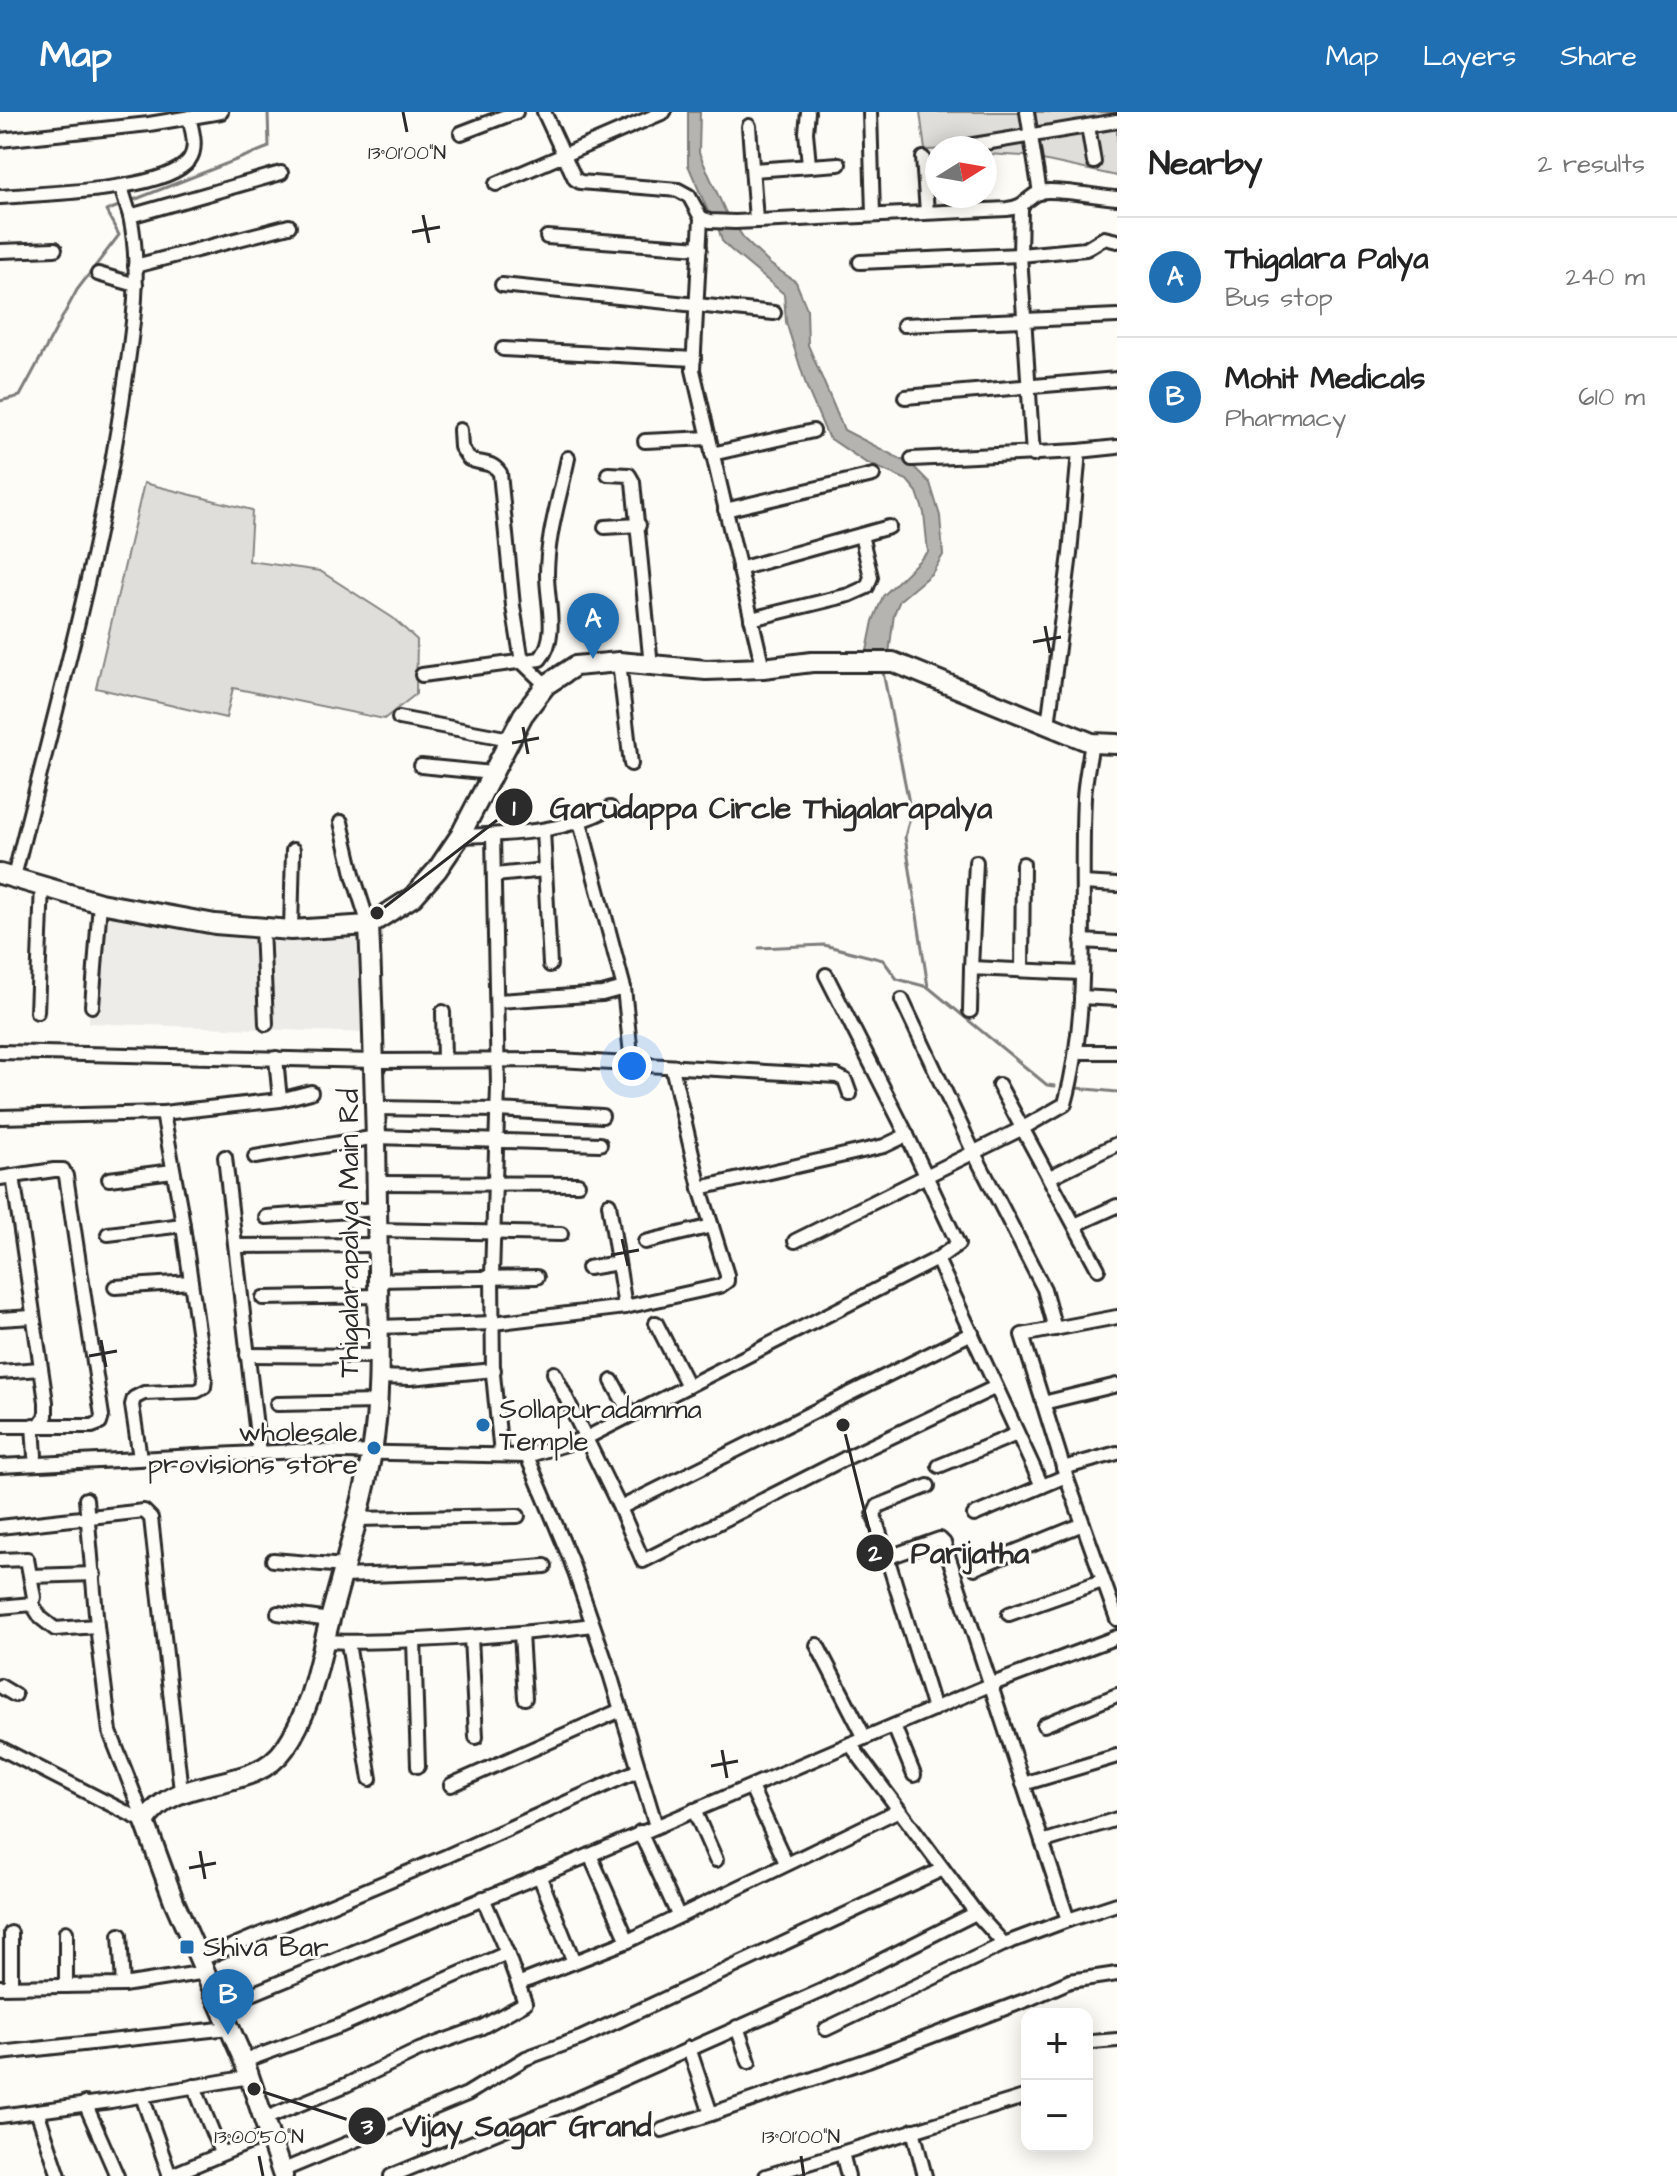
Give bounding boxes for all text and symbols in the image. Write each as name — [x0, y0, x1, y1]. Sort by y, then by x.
text: Map — [40, 30, 112, 82]
text: Map — [1326, 37, 1379, 76]
text: Layers — [1423, 37, 1516, 76]
text: Share — [1560, 37, 1637, 76]
north arrow — [925, 136, 997, 208]
text: 13°01'00"N — [368, 139, 446, 167]
text: Nearby — [1149, 140, 1263, 188]
text: 2 results — [1537, 146, 1645, 182]
text: Thigalara Palya — [1225, 238, 1428, 280]
text: A — [1167, 259, 1183, 295]
text: 240 m — [1565, 259, 1645, 295]
text: Bus stop — [1225, 280, 1333, 316]
text: Mohit Medicals — [1225, 358, 1425, 400]
text: B — [1166, 379, 1184, 415]
text: 610 m — [1578, 379, 1645, 415]
text: Pharmacy — [1225, 400, 1346, 436]
pin: A — [567, 593, 619, 659]
callout: Garudappa Circle Thigalarapalya — [494, 780, 1008, 834]
text: Garudappa Circle Thigalarapalya — [550, 788, 993, 832]
text: 1 — [512, 792, 516, 826]
your location — [612, 1046, 652, 1086]
street label: Thigalarapalya Main Rd — [330, 1089, 371, 1377]
place label: Sollapuradamma Temple — [499, 1390, 702, 1461]
place label: wholesale provisions store — [147, 1413, 358, 1484]
marker: Sollapuradamma Temple — [474, 1416, 492, 1434]
marker: wholesale provisions store — [365, 1439, 383, 1457]
callout: Parijatha — [855, 1526, 1045, 1580]
text: Parijatha — [911, 1533, 1030, 1575]
text: 2 — [867, 1537, 882, 1571]
place label: Shiva Bar — [203, 1928, 329, 1967]
marker: Shiva Bar — [178, 1938, 196, 1956]
pin: B — [202, 1969, 254, 2035]
map controls — [1021, 2008, 1093, 2152]
button: + — [1021, 2008, 1093, 2080]
button: − — [1021, 2080, 1093, 2152]
callout: Vijay Sagar Grand — [347, 2099, 668, 2153]
text: Vijay Sagar Grand — [401, 2106, 652, 2150]
text: 3 — [360, 2110, 374, 2144]
text: 13°00'50"N — [214, 2123, 304, 2151]
text: 13°01'00"N — [762, 2123, 840, 2151]

